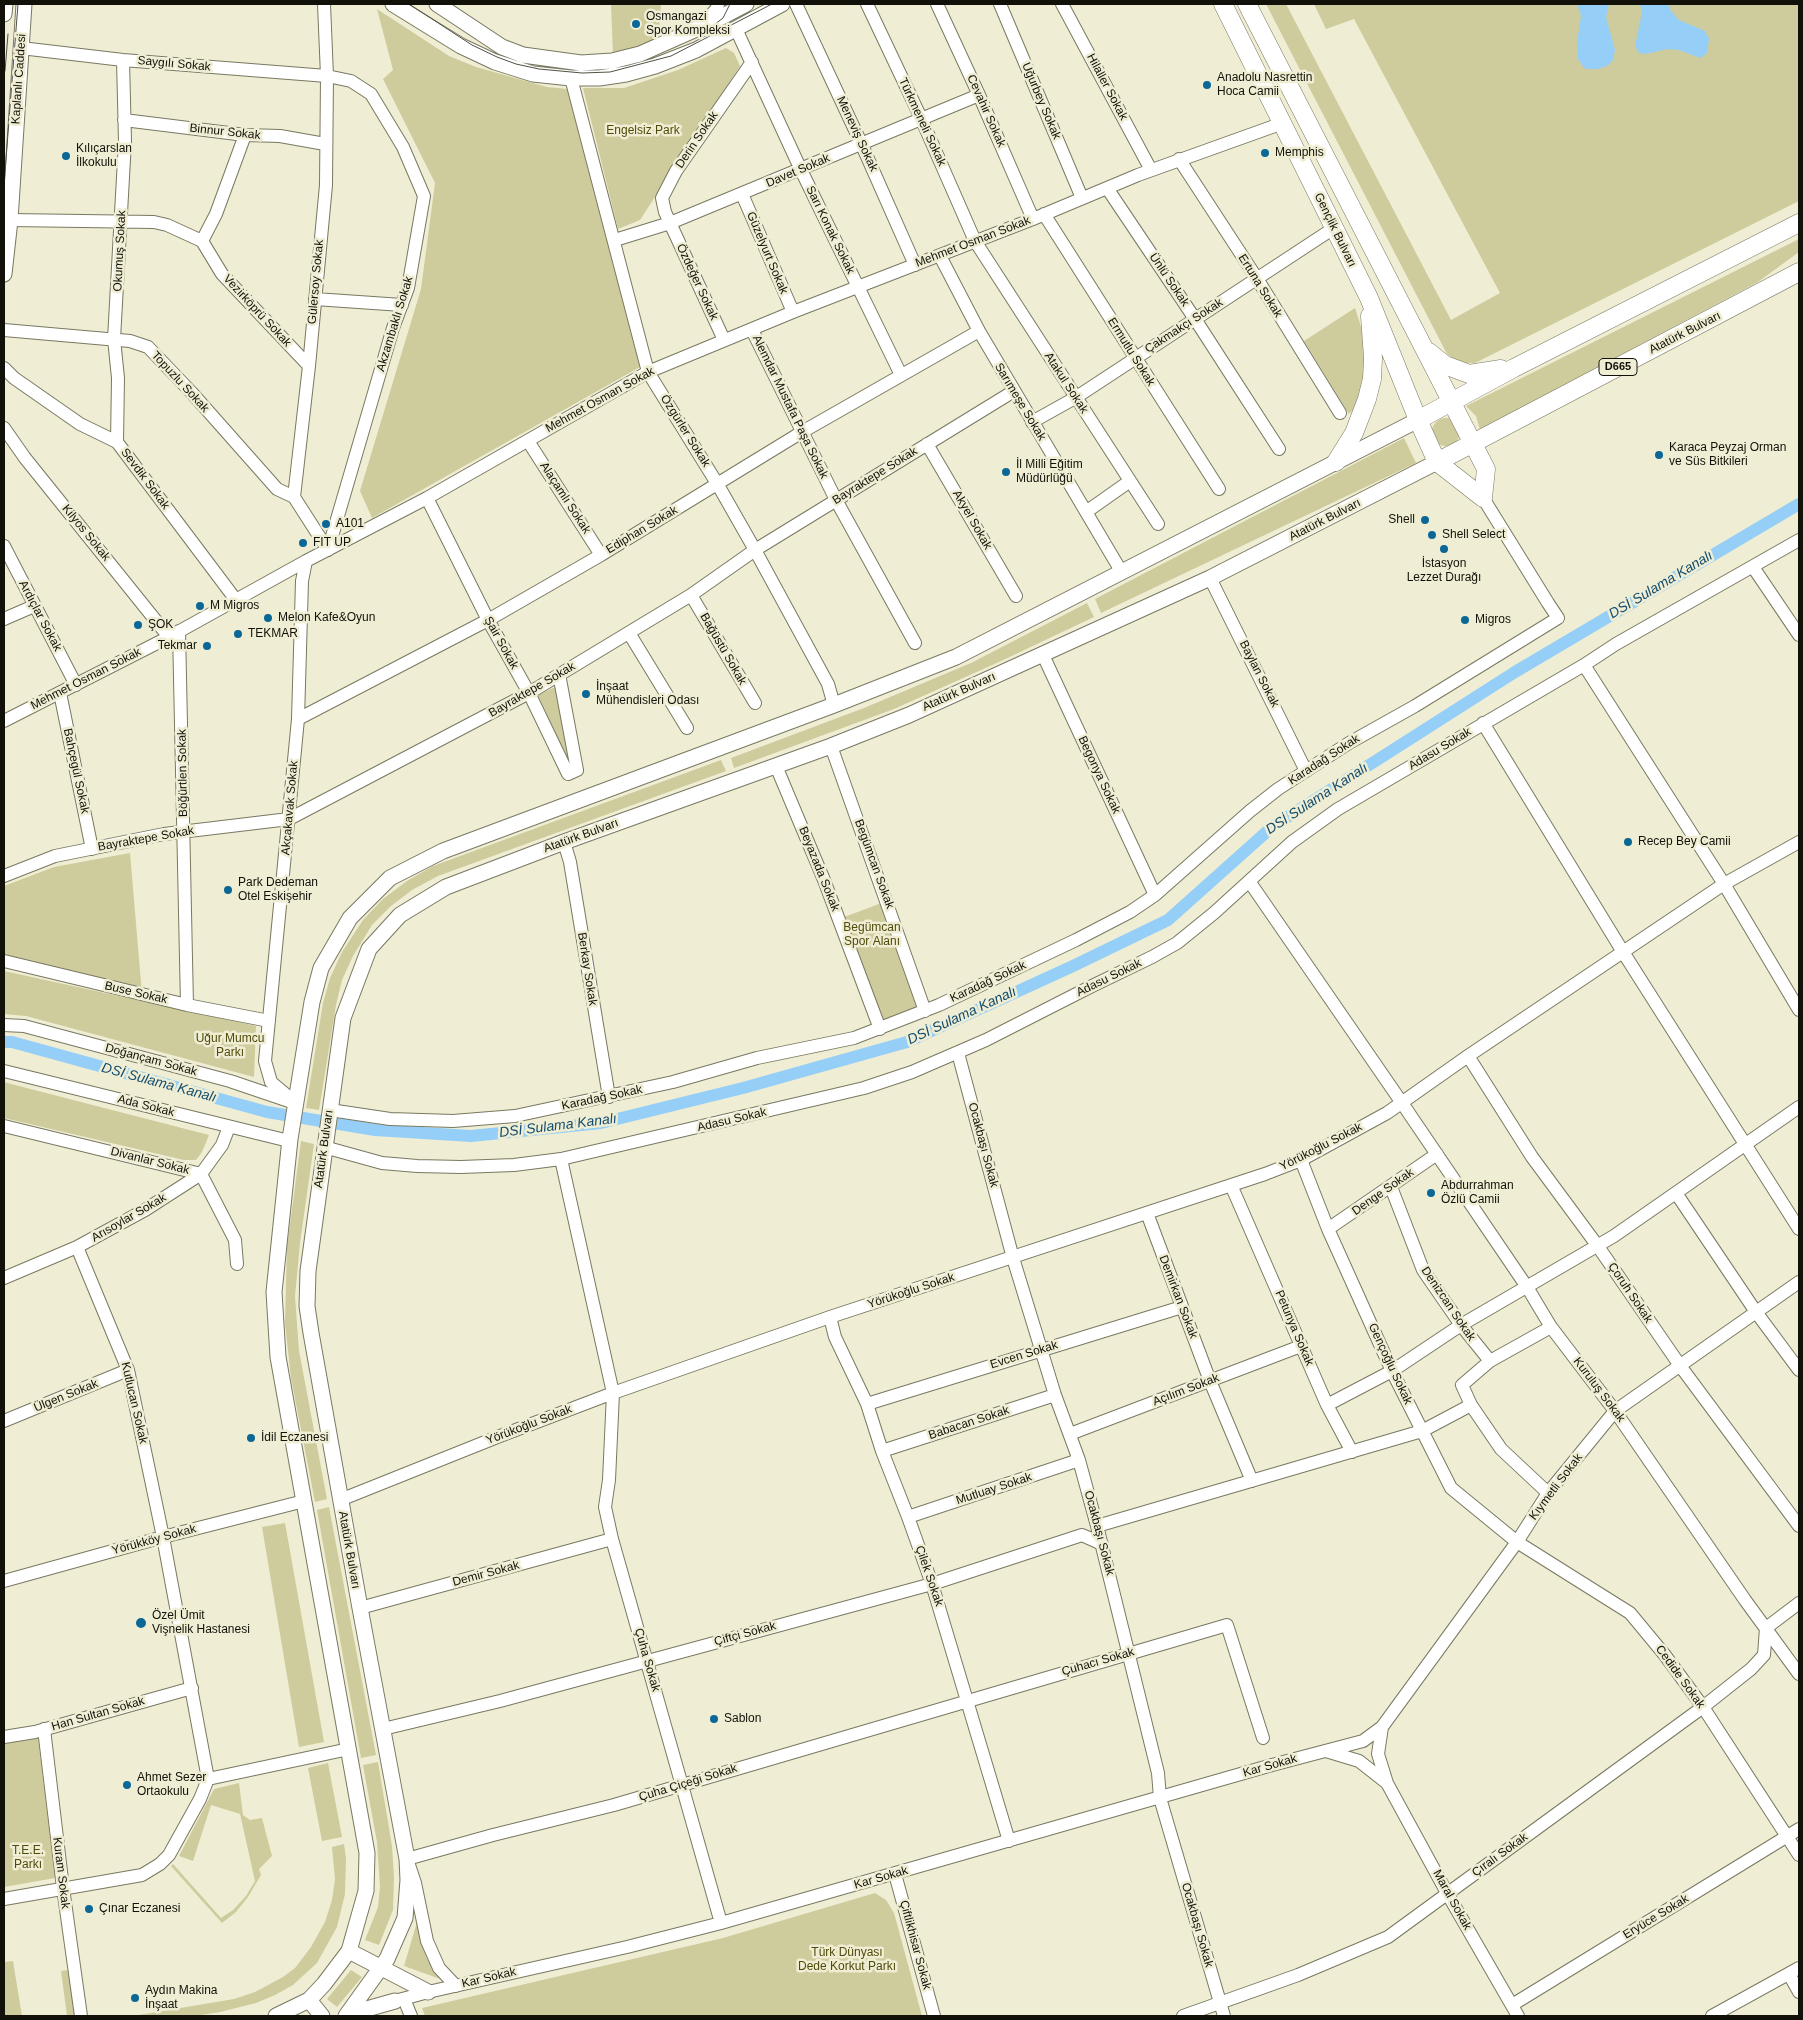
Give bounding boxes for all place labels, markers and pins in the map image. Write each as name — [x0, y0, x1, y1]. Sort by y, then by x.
place label: Osmangazi Spor Kompleksi — [646, 10, 730, 38]
marker: Osmangazi Spor Kompleksi — [630, 18, 642, 30]
place label: Anadolu Nasrettin Hoca Camii — [1217, 71, 1312, 99]
marker: Anadolu Nasrettin Hoca Camii — [1201, 79, 1213, 91]
place label: Kılıçarslan İlkokulu — [76, 142, 132, 170]
place label: Memphis — [1275, 146, 1324, 160]
marker: Memphis — [1259, 147, 1271, 159]
marker: Kılıçarslan İlkokulu — [60, 150, 72, 162]
place label: Karaca Peyzaj Orman ve Süs Bitkileri — [1669, 441, 1786, 469]
marker: Karaca Peyzaj Orman ve Süs Bitkileri — [1653, 449, 1665, 461]
place label: İl Milli Eğitim Müdürlüğü — [1016, 458, 1083, 486]
marker: İl Milli Eğitim Müdürlüğü — [1000, 466, 1012, 478]
place label: Shell — [1388, 513, 1415, 527]
marker: Shell — [1419, 514, 1431, 526]
place label: A101 — [336, 517, 364, 531]
marker: A101 — [320, 518, 332, 530]
place label: Shell Select — [1442, 528, 1505, 542]
marker: Shell Select — [1426, 529, 1438, 541]
place label: FIT UP — [313, 536, 351, 550]
marker: FIT UP — [297, 537, 309, 549]
marker: İstasyon Lezzet Durağı — [1438, 543, 1450, 555]
place label: İstasyon Lezzet Durağı — [1407, 557, 1481, 585]
place label: M Migros — [210, 599, 259, 613]
marker: M Migros — [194, 600, 206, 612]
place label: Melon Kafe&Oyun — [278, 611, 375, 625]
marker: Melon Kafe&Oyun — [262, 612, 274, 624]
place label: Migros — [1475, 613, 1511, 627]
marker: Migros — [1459, 614, 1471, 626]
place label: ŞOK — [148, 618, 173, 632]
marker: ŞOK — [132, 619, 144, 631]
place label: TEKMAR — [248, 627, 298, 641]
marker: TEKMAR — [232, 628, 244, 640]
place label: Tekmar — [158, 639, 197, 653]
marker: Tekmar — [201, 640, 213, 652]
place label: İnşaat Mühendisleri Odası — [596, 680, 699, 708]
marker: İnşaat Mühendisleri Odası — [580, 688, 592, 700]
place label: Recep Bey Camii — [1638, 835, 1731, 849]
marker: Recep Bey Camii — [1622, 836, 1634, 848]
place label: Park Dedeman Otel Eskişehir — [238, 876, 318, 904]
marker: Park Dedeman Otel Eskişehir — [222, 884, 234, 896]
place label: Abdurrahman Özlü Camii — [1441, 1179, 1514, 1207]
marker: Abdurrahman Özlü Camii — [1425, 1187, 1437, 1199]
place label: İdil Eczanesi — [261, 1431, 328, 1445]
marker: İdil Eczanesi — [245, 1432, 257, 1444]
place label: Özel Ümit Vişnelik Hastanesi — [152, 1609, 250, 1637]
marker: Özel Ümit Vişnelik Hastanesi — [134, 1616, 148, 1630]
place label: Sablon — [724, 1712, 761, 1726]
marker: Sablon — [708, 1713, 720, 1725]
place label: Ahmet Sezer Ortaokulu — [137, 1771, 206, 1799]
marker: Ahmet Sezer Ortaokulu — [121, 1779, 133, 1791]
place label: Çınar Eczanesi — [99, 1902, 180, 1916]
marker: Çınar Eczanesi — [83, 1903, 95, 1915]
place label: Aydın Makina İnşaat — [145, 1984, 217, 2012]
marker: Aydın Makina İnşaat — [129, 1992, 141, 2004]

